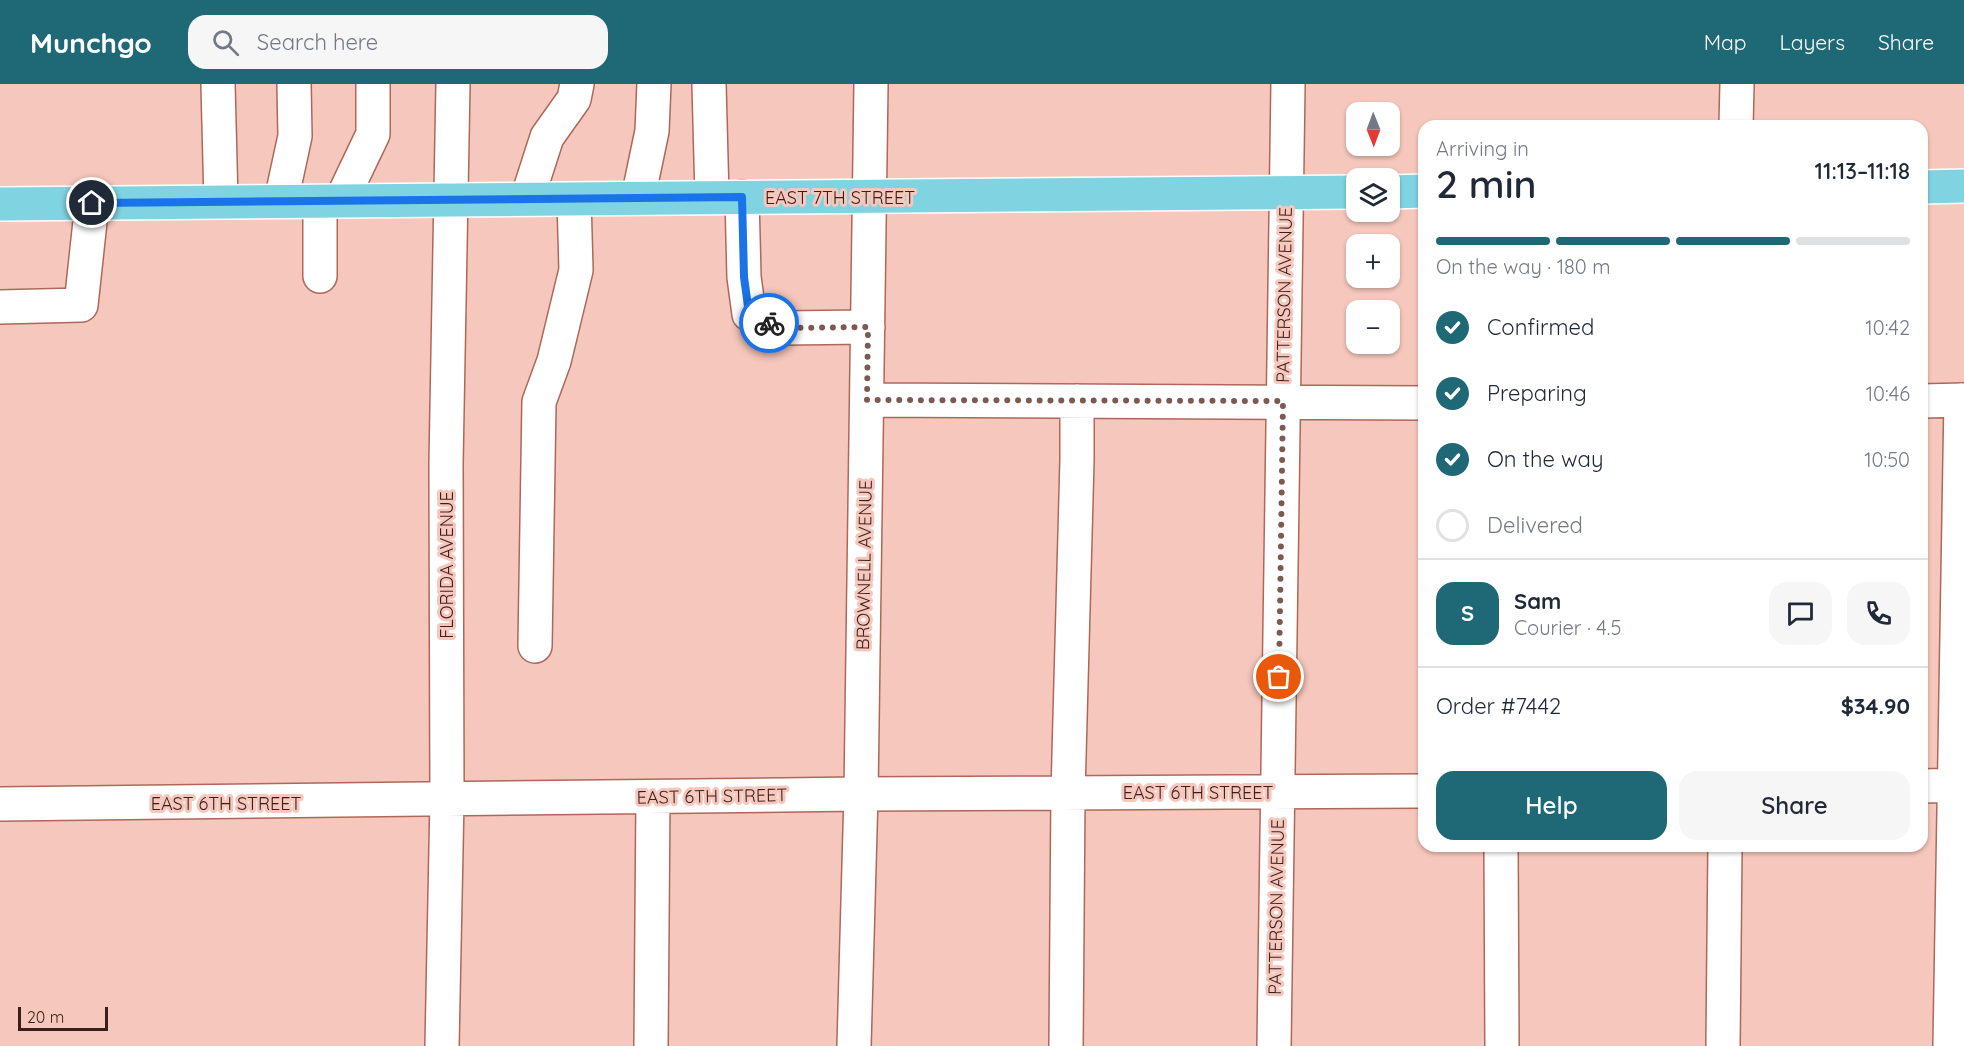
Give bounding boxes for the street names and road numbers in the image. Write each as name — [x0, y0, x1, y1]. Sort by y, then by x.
street label: EAST 7TH STREET — [765, 186, 915, 209]
street label: PATTERSON AVENUE — [1271, 207, 1297, 383]
street label: BROWNELL AVENUE — [851, 480, 877, 650]
street label: FLORIDA AVENUE — [435, 491, 458, 639]
street label: EAST 6TH STREET — [1123, 781, 1273, 804]
street label: EAST 6TH STREET — [637, 783, 788, 809]
street label: EAST 6TH STREET — [151, 792, 301, 815]
street label: PATTERSON AVENUE — [1263, 819, 1289, 995]

